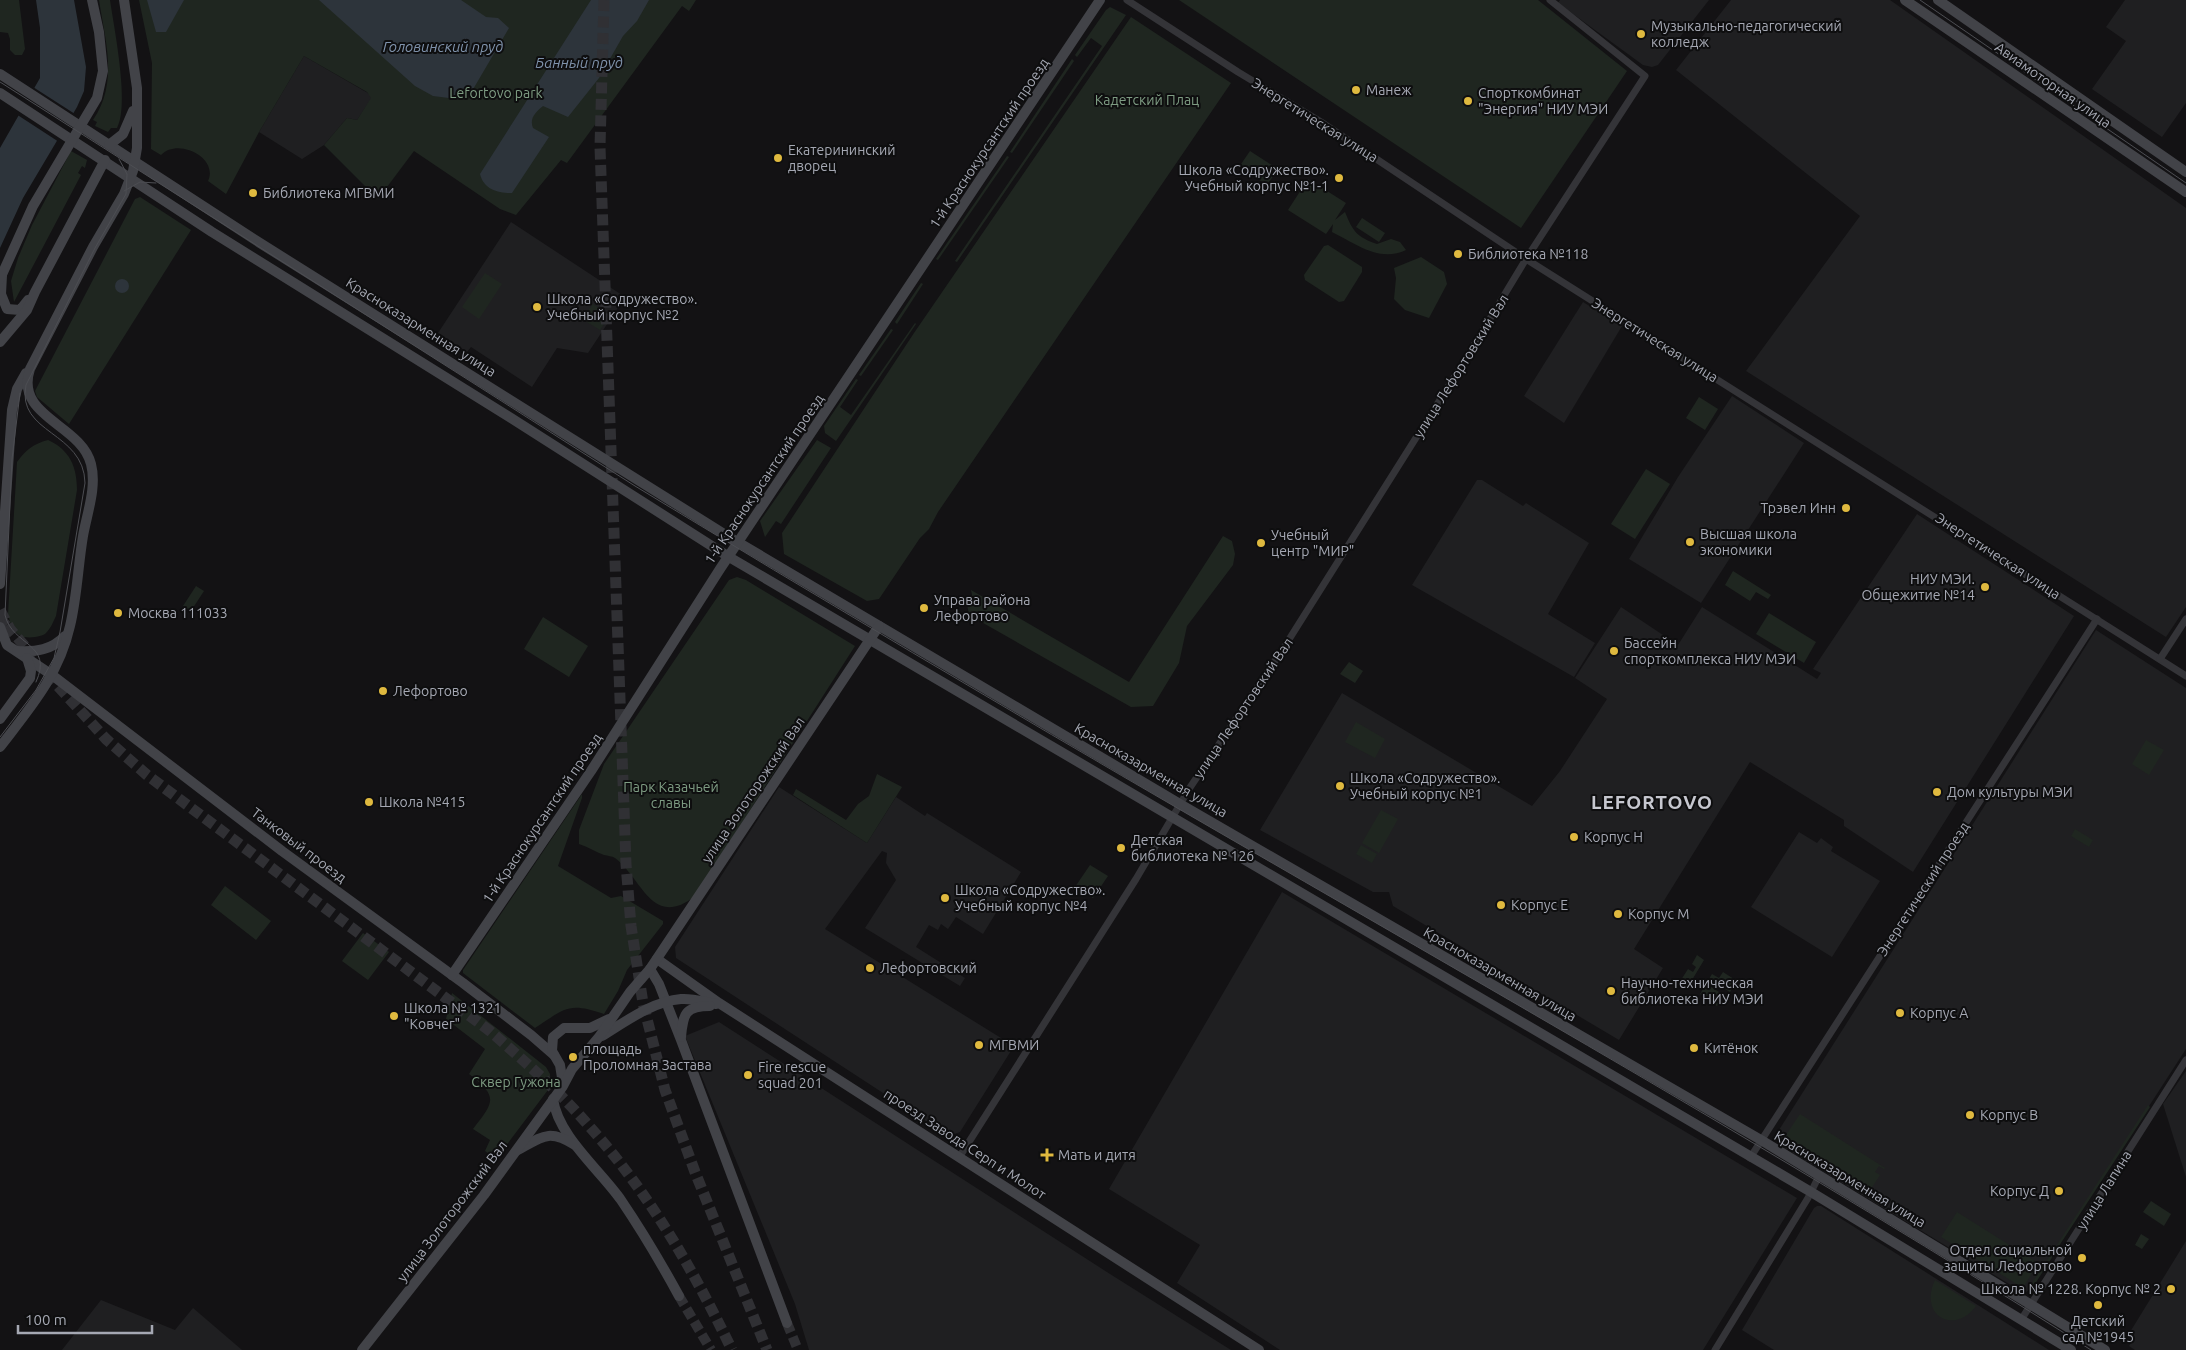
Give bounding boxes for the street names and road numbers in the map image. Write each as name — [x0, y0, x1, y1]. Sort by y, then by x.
street label: Авиамоторная улица — [1992, 39, 2114, 131]
street label: 1-й Краснокурсантский проезд — [926, 55, 1052, 231]
street label: Энергетическая улица — [1249, 75, 1381, 165]
street label: Красноказарменная улица — [343, 274, 499, 380]
street label: улица Лефортовский Вал — [1410, 291, 1512, 441]
street label: Энергетическая улица — [1589, 295, 1721, 385]
street label: 1-й Краснокурсантский проезд — [701, 391, 827, 567]
street label: Энергетическая улица — [1933, 510, 2063, 602]
street label: улица Лефортовский Вал — [1190, 635, 1296, 781]
street label: улица Золоторожский Вал — [698, 714, 808, 866]
street label: Красноказарменная улица — [1072, 720, 1230, 820]
street label: 1-й Краснокурсантский проезд — [479, 730, 605, 906]
street label: Танковый проезд — [248, 804, 350, 886]
street label: Энергетический проезд — [1874, 819, 1972, 959]
street label: Красноказарменная улица — [1421, 924, 1579, 1024]
street label: проезд Завода Серп и Молот — [881, 1086, 1049, 1202]
street label: Красноказарменная улица — [1771, 1127, 1929, 1231]
street label: улица Золоторожский Вал — [394, 1137, 510, 1285]
street label: улица Лапина — [2073, 1148, 2135, 1232]

